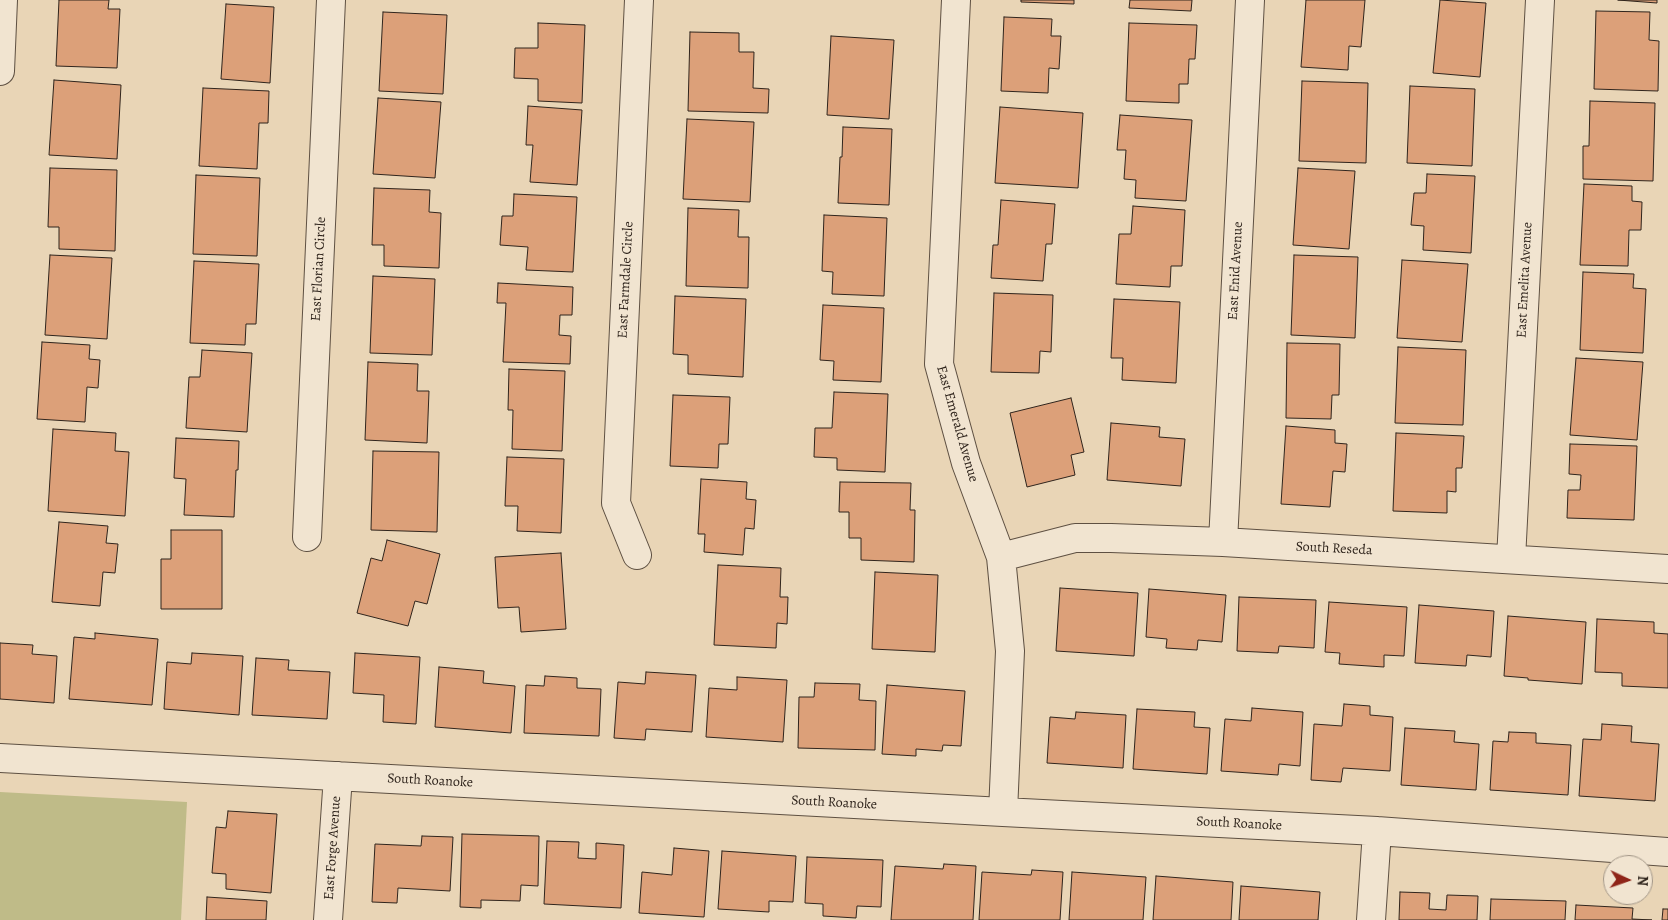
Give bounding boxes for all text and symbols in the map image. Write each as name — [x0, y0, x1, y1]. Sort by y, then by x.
street label: East Florian Circle — [308, 216, 330, 322]
street label: East Farmdale Circle — [615, 221, 637, 339]
street label: East Enid Avenue — [1225, 221, 1247, 321]
street label: East Emelita Avenue — [1514, 221, 1536, 339]
street label: East Emerald Avenue — [932, 364, 982, 484]
street label: South Reseda — [1295, 539, 1373, 559]
street label: South Roanoke — [387, 770, 473, 792]
street label: South Roanoke — [791, 792, 877, 814]
street label: East Forge Avenue — [321, 795, 345, 901]
street label: South Roanoke — [1196, 813, 1282, 835]
north arrow — [1603, 855, 1653, 905]
text: N — [1633, 875, 1652, 886]

